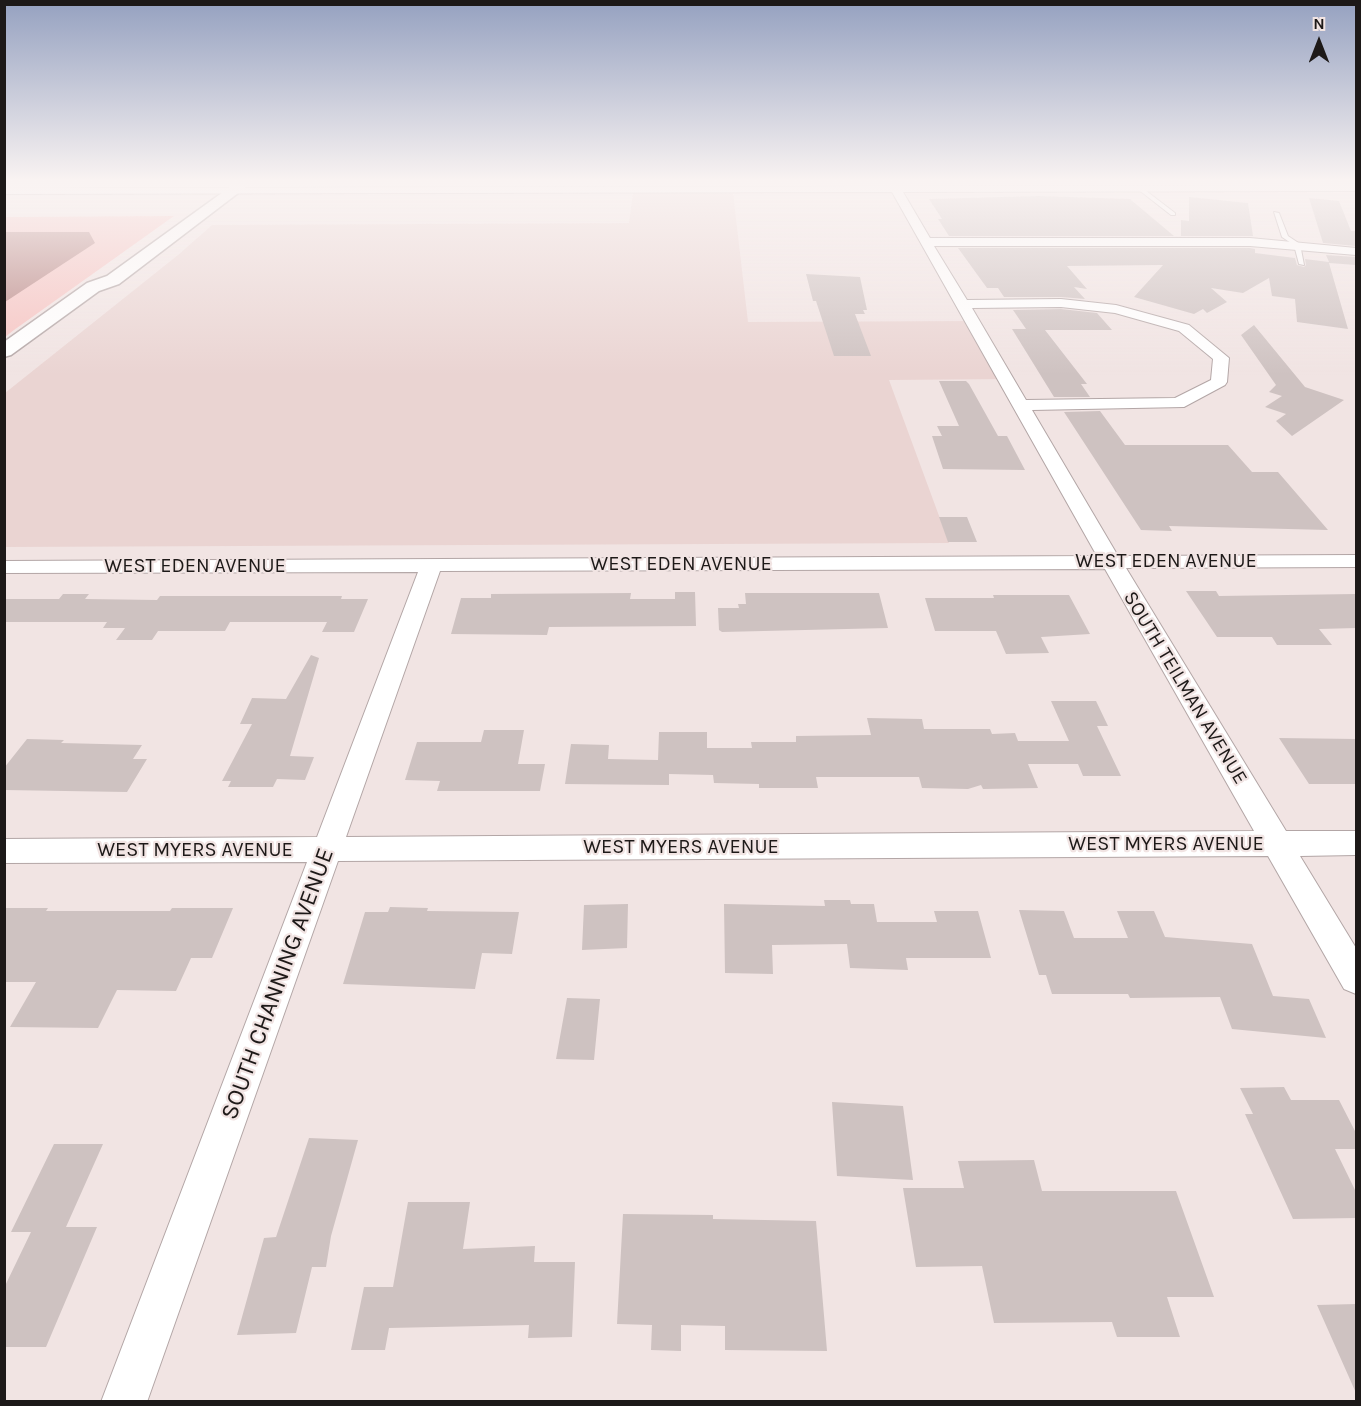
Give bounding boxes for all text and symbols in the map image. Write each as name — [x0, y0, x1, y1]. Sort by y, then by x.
north arrow — [1289, 12, 1349, 72]
text: N — [1313, 14, 1325, 33]
street label: WEST EDEN AVENUE — [1075, 549, 1257, 573]
street label: WEST EDEN AVENUE — [590, 552, 772, 576]
street label: WEST EDEN AVENUE — [104, 554, 286, 578]
street label: SOUTH TEILMAN AVENUE — [1118, 587, 1252, 789]
street label: WEST MYERS AVENUE — [1068, 832, 1264, 856]
street label: WEST MYERS AVENUE — [583, 835, 779, 859]
street label: WEST MYERS AVENUE — [97, 838, 293, 862]
street label: SOUTH CHANNING AVENUE — [215, 844, 341, 1124]

